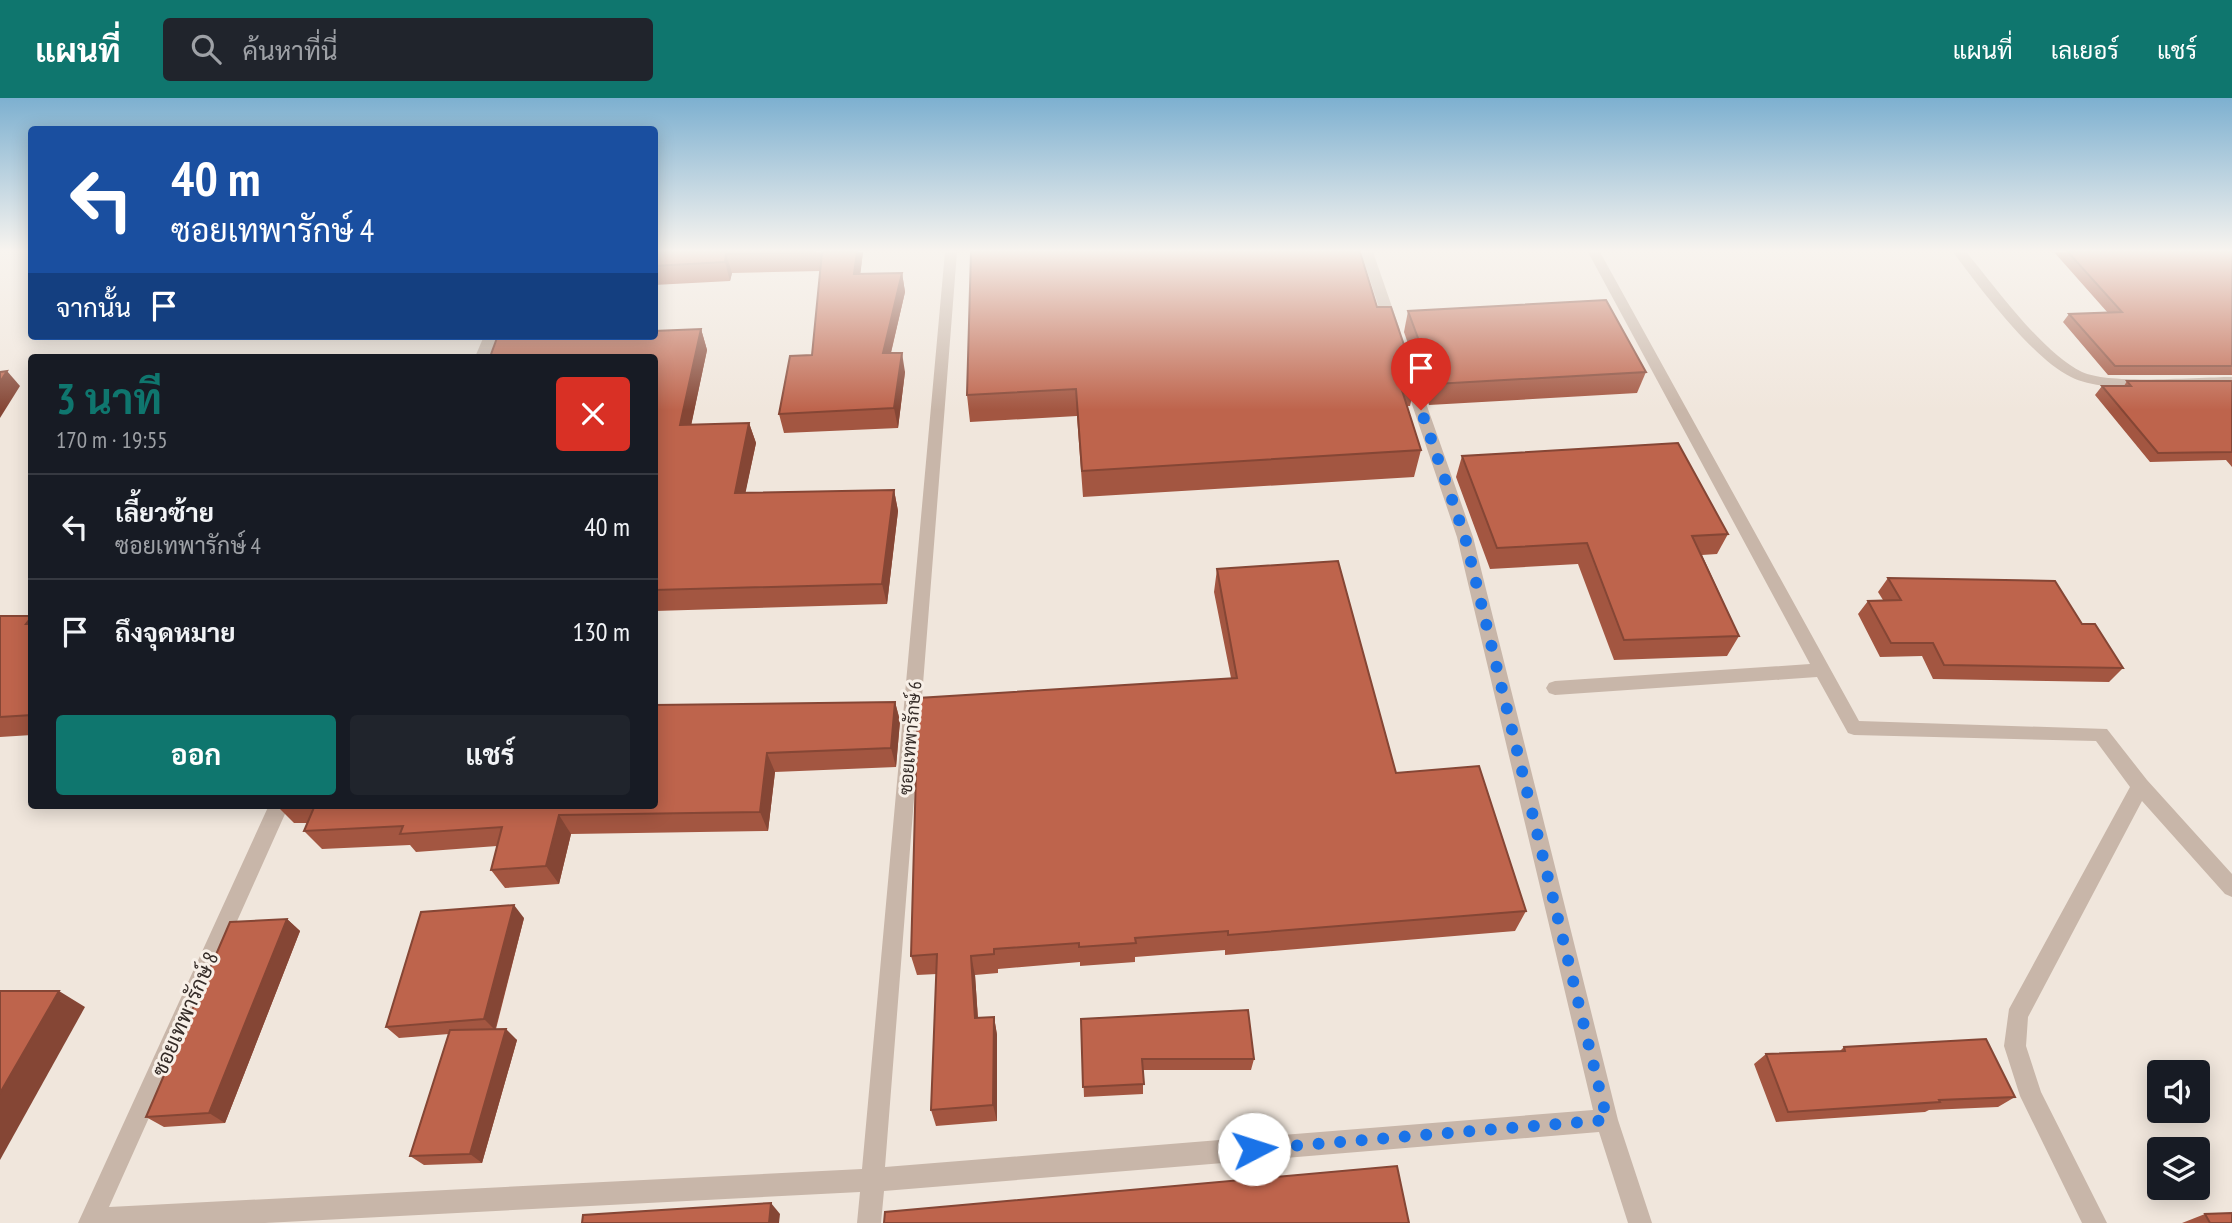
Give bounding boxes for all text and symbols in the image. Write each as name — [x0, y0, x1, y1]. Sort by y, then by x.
search box — [163, 18, 653, 81]
text: แผนที่ — [35, 28, 121, 71]
icon: search — [187, 30, 225, 68]
text: ค้นหาที่นี่ — [243, 34, 338, 67]
text: แผนที่ — [1953, 35, 2013, 66]
text: เลเยอร์ — [2051, 35, 2119, 66]
text: แชร์ — [2157, 35, 2197, 66]
text: 40 m — [171, 146, 260, 210]
icon: left — [56, 154, 147, 245]
text: ซอยเทพารักษ์ 4 — [171, 209, 374, 251]
icon: arrive — [145, 287, 183, 325]
text: จากนั้น — [56, 291, 131, 324]
pin — [1391, 338, 1451, 410]
icon: arrive — [1402, 349, 1440, 387]
text: 3 นาที — [56, 371, 162, 426]
button: close — [556, 377, 630, 451]
text: 170 m · 19:55 — [56, 425, 168, 454]
text: เลี้ยวซ้าย — [115, 496, 214, 529]
icon: left — [56, 508, 94, 546]
text: 40 m — [584, 510, 630, 543]
text: ซอยเทพารักษ์ 4 — [115, 531, 261, 560]
icon: arrive — [56, 613, 94, 651]
text: 130 m — [572, 615, 630, 648]
text: ถึงจุดหมาย — [115, 616, 236, 649]
street label: ซอยเทพารักษ์ 6 — [893, 680, 926, 796]
button: ออก — [56, 715, 336, 795]
button: แชร์ — [350, 715, 630, 795]
street label: ซอยเทพารักษ์ 8 — [146, 948, 224, 1080]
map controls — [2147, 1060, 2210, 1200]
button: sound — [2147, 1060, 2210, 1123]
position arrow — [1217, 1112, 1291, 1186]
button: layers — [2147, 1137, 2210, 1200]

